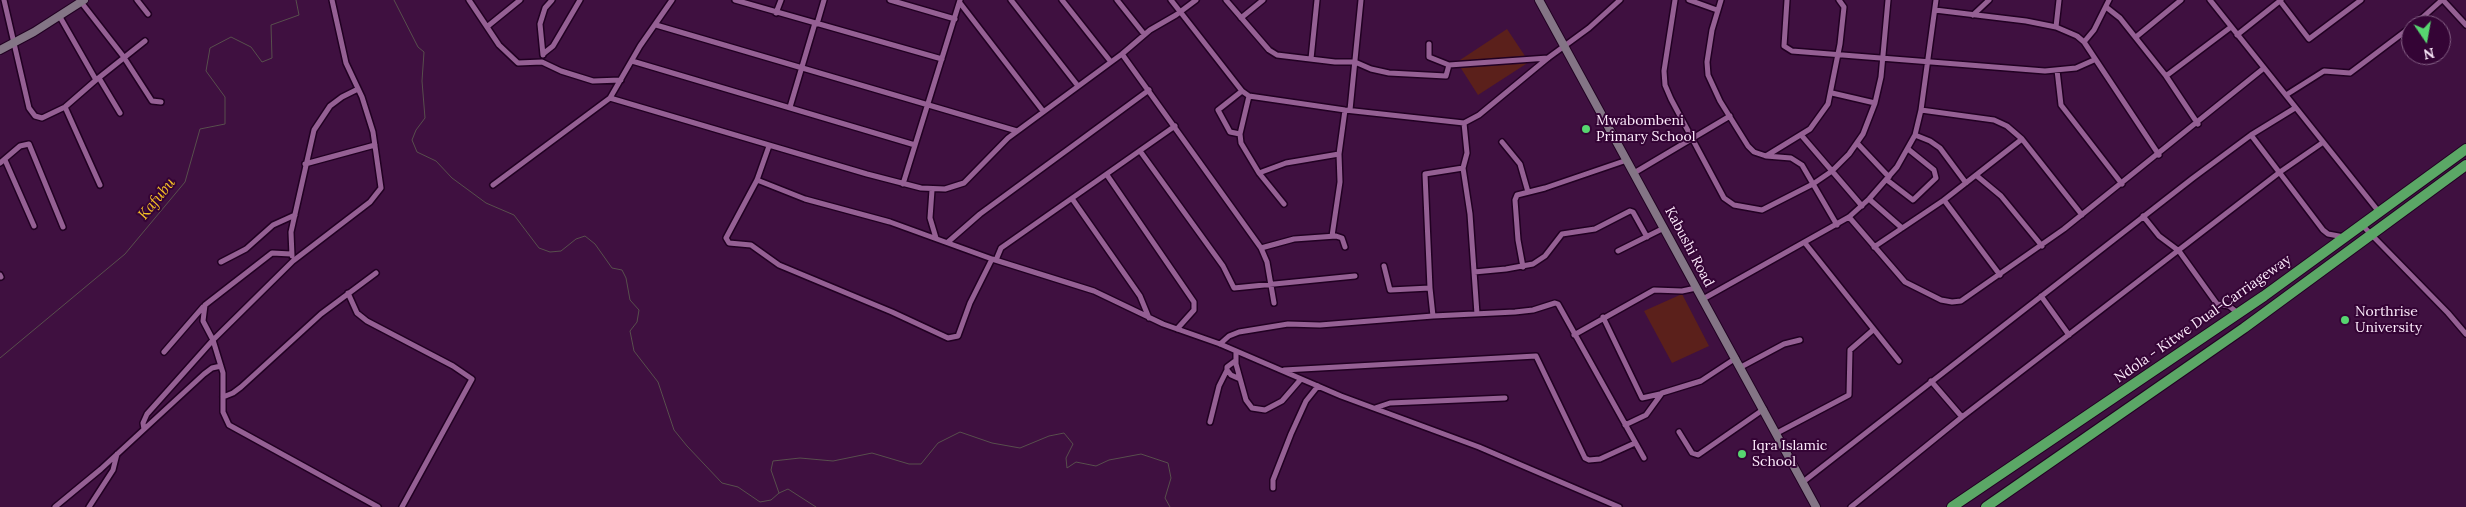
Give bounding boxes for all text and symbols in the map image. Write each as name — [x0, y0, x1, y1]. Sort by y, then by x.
north arrow — [2401, 15, 2451, 65]
text: N — [2422, 44, 2436, 64]
place label: Mwabombeni Primary School — [1596, 113, 1696, 146]
marker: Mwabombeni Primary School — [1580, 123, 1592, 135]
water label: Kafubu — [135, 175, 179, 223]
street label: Kabushi Road — [1661, 204, 1717, 290]
street label: Ndola - Kitwe Dual-Carriageway — [2111, 251, 2295, 387]
place label: Northrise University — [2355, 304, 2422, 336]
marker: Northrise University — [2339, 314, 2351, 326]
place label: Iqra Islamic School — [1752, 438, 1827, 471]
marker: Iqra Islamic School — [1736, 448, 1748, 460]

